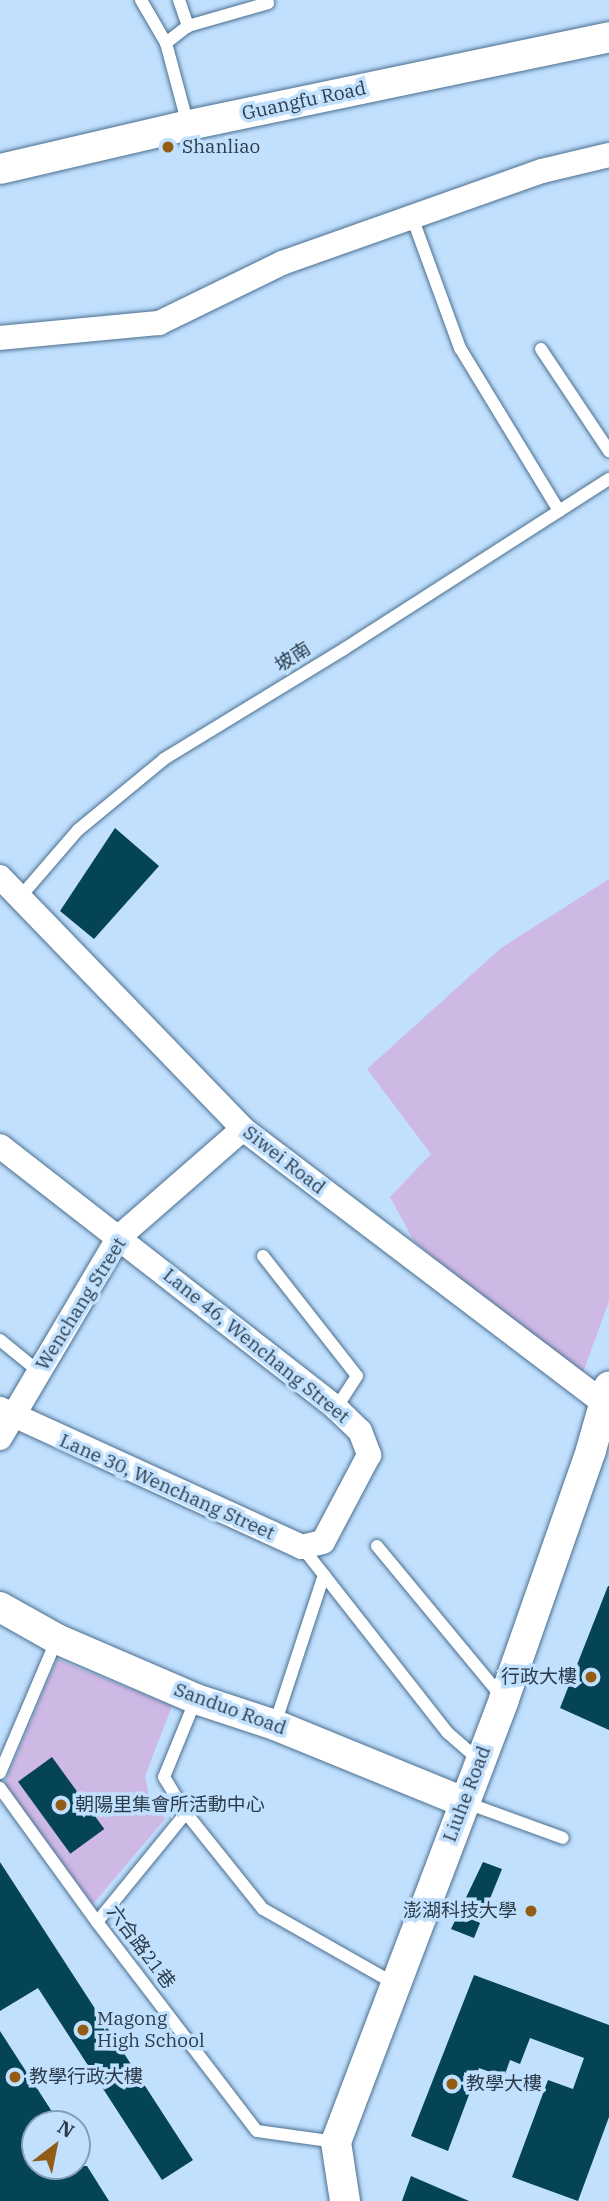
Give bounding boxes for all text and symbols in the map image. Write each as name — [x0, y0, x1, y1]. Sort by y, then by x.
street label: Guangfu Road — [240, 77, 368, 125]
place label: Shanliao — [182, 136, 260, 158]
marker: Shanliao — [160, 139, 176, 155]
street label: 坡南 — [271, 637, 315, 677]
street label: Siwei Road — [238, 1121, 330, 1199]
street label: Wenchang Street — [31, 1233, 131, 1375]
street label: Lane 46, Wenchang Street — [158, 1264, 354, 1428]
street label: Lane 30, Wenchang Street — [56, 1429, 278, 1545]
place label: 行政大樓 — [501, 1666, 577, 1688]
marker: 行政大樓 — [583, 1669, 599, 1685]
street label: Sanduo Road — [171, 1678, 289, 1740]
street label: Liuhe Road — [438, 1743, 496, 1845]
place label: 朝陽里集會所活動中心 — [75, 1794, 265, 1816]
marker: 朝陽里集會所活動中心 — [53, 1797, 69, 1813]
place label: 澎湖科技大學 — [403, 1900, 517, 1922]
street label: 六合路21巷 — [102, 1901, 180, 1993]
marker: 澎湖科技大學 — [523, 1903, 539, 1919]
place label: Magong High School — [97, 2008, 205, 2052]
marker: Magong High School — [75, 2022, 91, 2038]
place label: 教學行政大樓 — [29, 2066, 143, 2088]
marker: 教學行政大樓 — [7, 2069, 23, 2085]
place label: 教學大樓 — [466, 2073, 542, 2095]
marker: 教學大樓 — [444, 2076, 460, 2092]
north arrow — [21, 2110, 91, 2180]
text: N — [53, 2115, 79, 2143]

